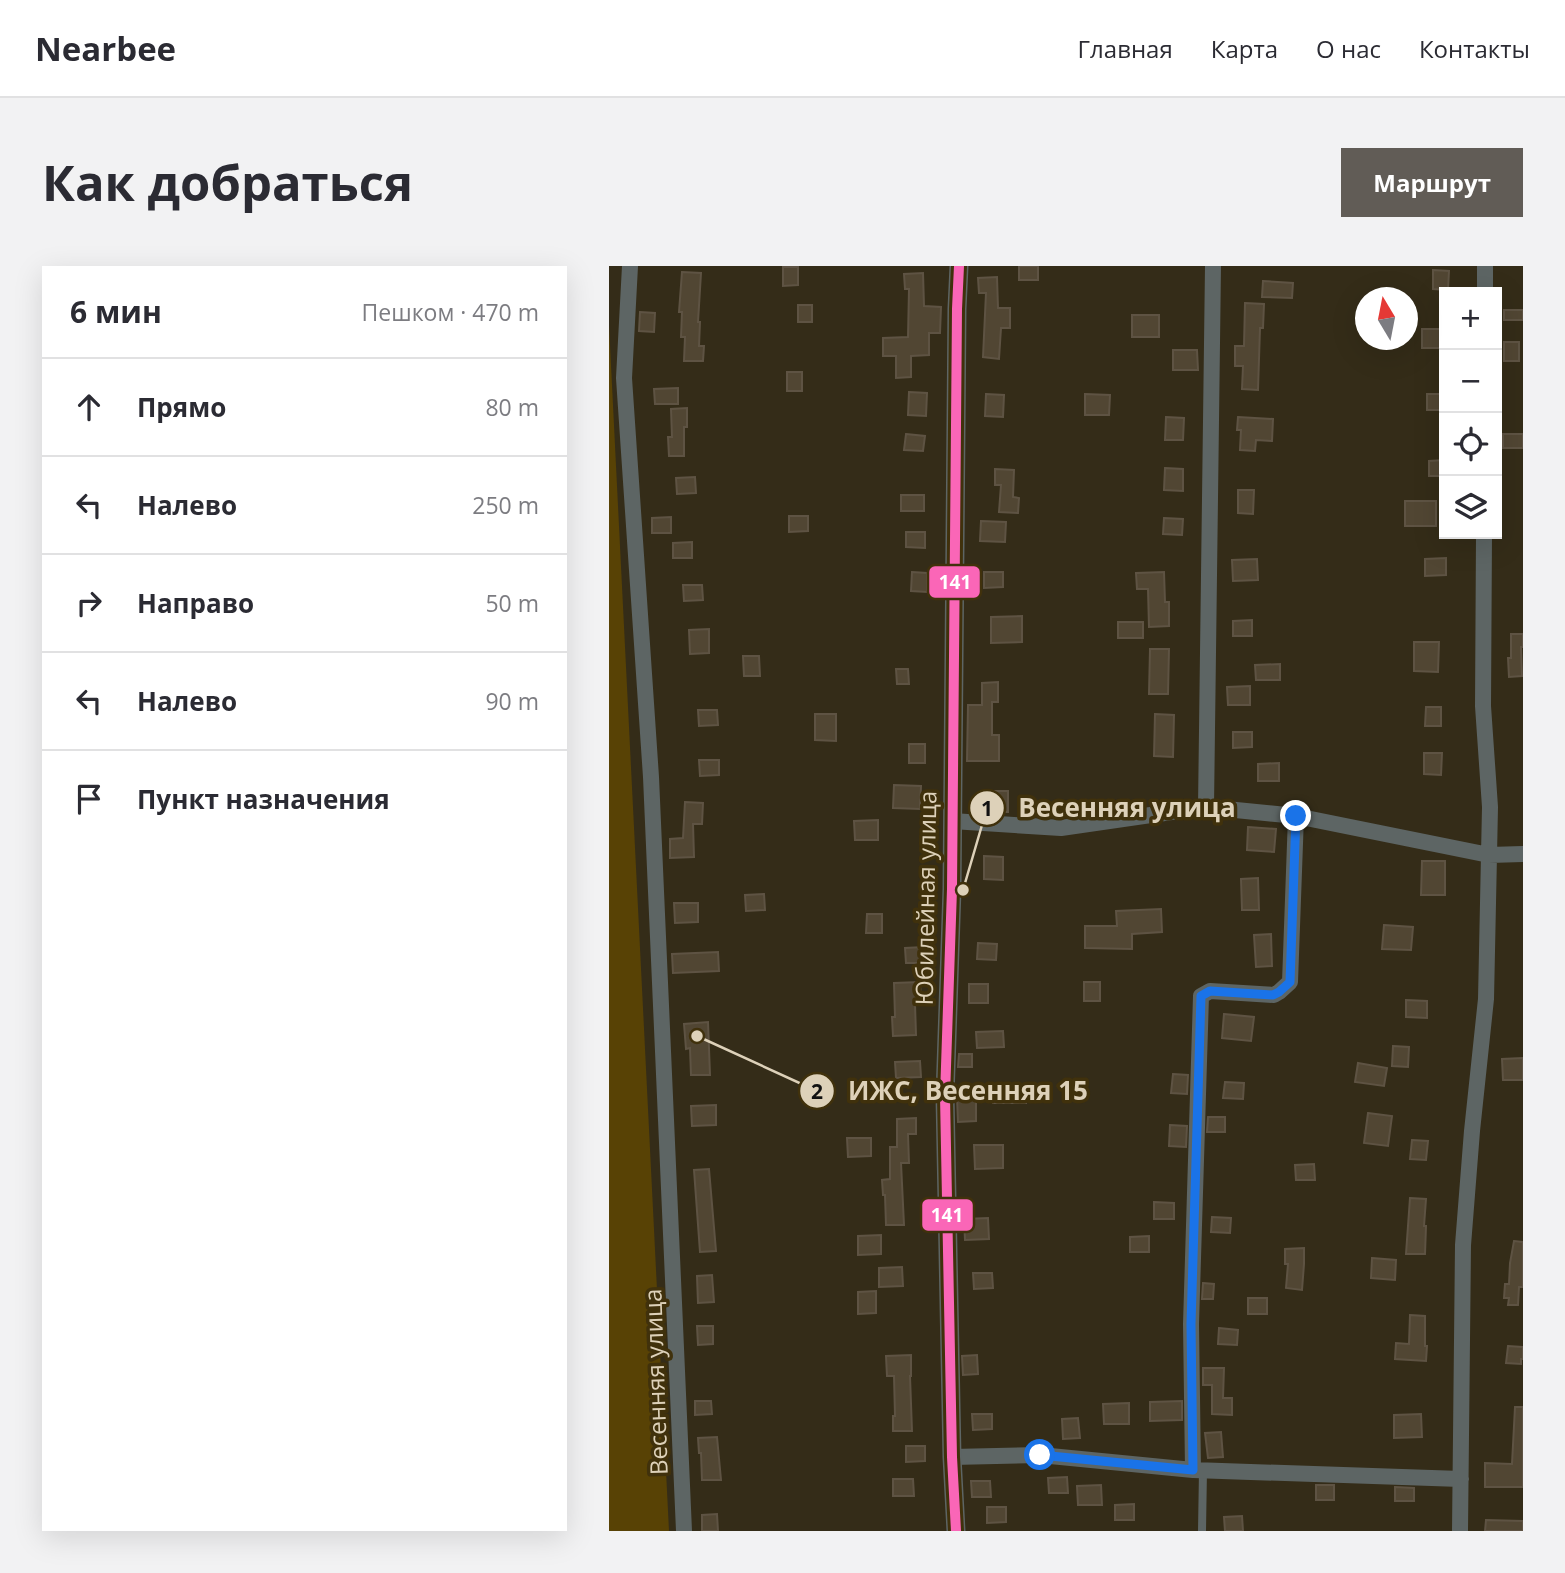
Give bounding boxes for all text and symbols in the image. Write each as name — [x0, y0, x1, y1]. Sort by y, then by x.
text: Nearbee — [35, 26, 176, 71]
text: Главная — [1078, 32, 1173, 65]
text: Карта — [1211, 32, 1278, 65]
text: О нас — [1316, 32, 1381, 65]
text: Контакты — [1419, 32, 1530, 65]
button: Маршрут — [1341, 148, 1523, 217]
text: Как добраться — [42, 149, 413, 215]
north arrow — [1355, 287, 1418, 350]
map controls — [1439, 287, 1502, 539]
button: + — [1439, 287, 1502, 350]
text: 6 мин — [70, 291, 162, 332]
text: Пешком · 470 m — [362, 296, 539, 328]
button: − — [1439, 350, 1502, 413]
icon: ahead — [70, 388, 108, 426]
text: Прямо — [137, 389, 226, 425]
text: 80 m — [485, 391, 539, 423]
button: locate — [1439, 413, 1502, 476]
button: layers — [1439, 476, 1502, 539]
icon: left — [70, 486, 108, 524]
text: Налево — [137, 487, 237, 523]
text: 250 m — [472, 489, 539, 521]
line badge: 141 — [928, 565, 981, 599]
text: 141 — [939, 569, 971, 595]
icon: right — [70, 584, 108, 622]
text: Направо — [137, 585, 254, 621]
text: 50 m — [485, 587, 539, 619]
icon: left — [70, 682, 108, 720]
text: Налево — [137, 683, 237, 719]
text: 90 m — [485, 685, 539, 717]
icon: arrive — [70, 780, 108, 818]
text: Пункт назначения — [137, 781, 390, 817]
callout: Весенняя улица — [969, 785, 1250, 832]
text: Весенняя улица — [1018, 789, 1236, 825]
street label: Юбилейная улица — [907, 790, 943, 1006]
text: 1 — [981, 794, 993, 822]
route end — [1280, 800, 1311, 831]
callout: ИЖС, Весенняя 15 — [799, 1068, 1102, 1115]
text: ИЖС, Весенняя 15 — [848, 1072, 1088, 1108]
text: 2 — [811, 1077, 823, 1105]
line badge: 141 — [921, 1198, 974, 1232]
text: 141 — [931, 1202, 963, 1228]
street label: Весенняя улица — [635, 1288, 675, 1476]
route start — [1024, 1439, 1055, 1470]

